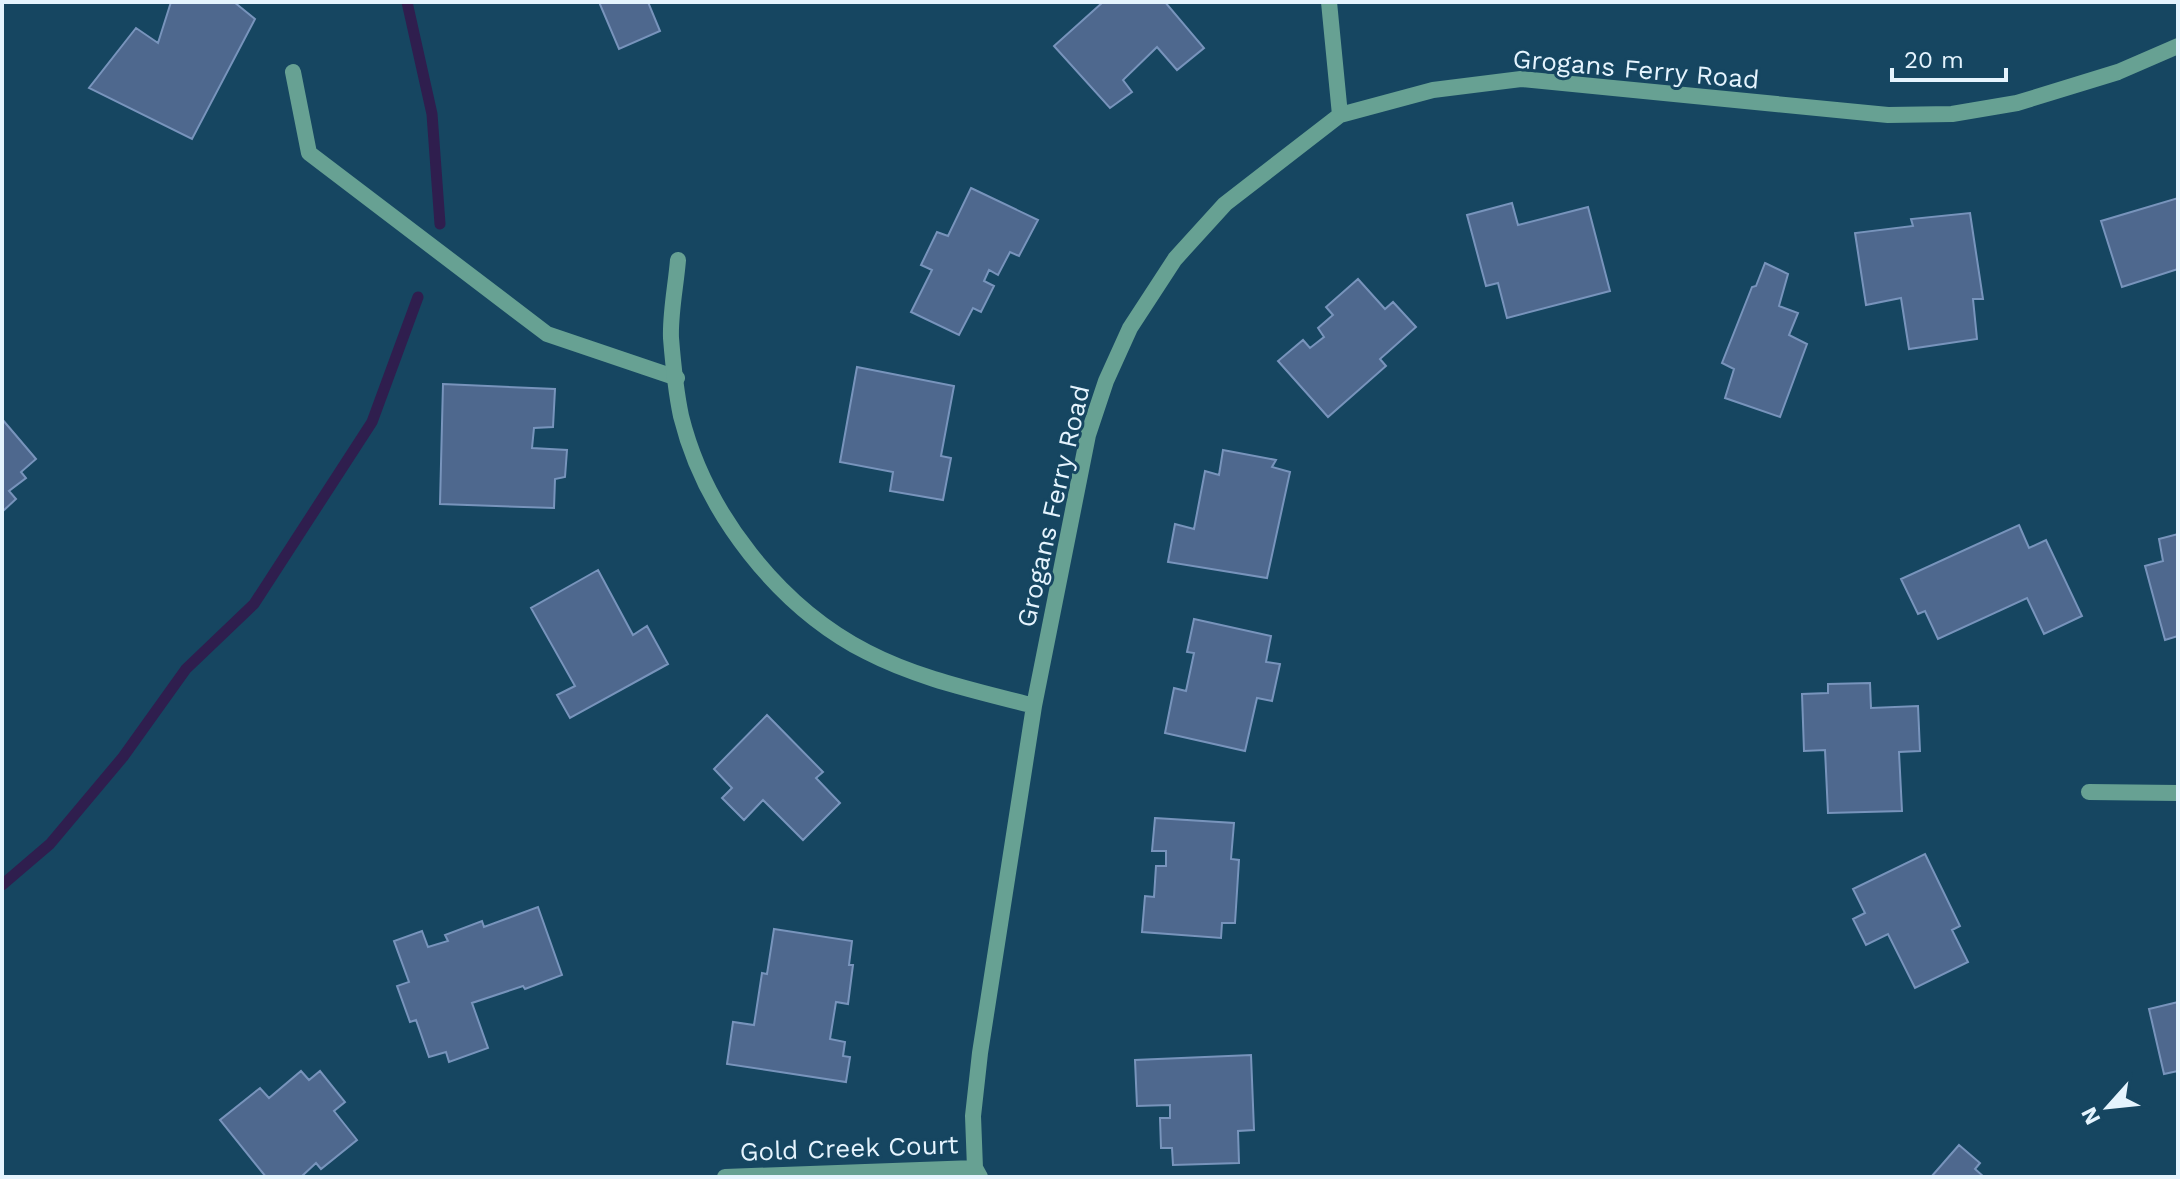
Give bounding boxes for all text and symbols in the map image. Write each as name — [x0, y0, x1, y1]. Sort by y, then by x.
scale bar — [1892, 32, 2006, 82]
street label: Grogans Ferry Road — [1511, 43, 1761, 95]
text: 20 m — [1904, 46, 1964, 74]
street label: Grogans Ferry Road — [1011, 382, 1095, 630]
north arrow — [2068, 1067, 2148, 1147]
text: N — [2076, 1103, 2105, 1129]
street label: Gold Creek Court — [739, 1129, 959, 1167]

